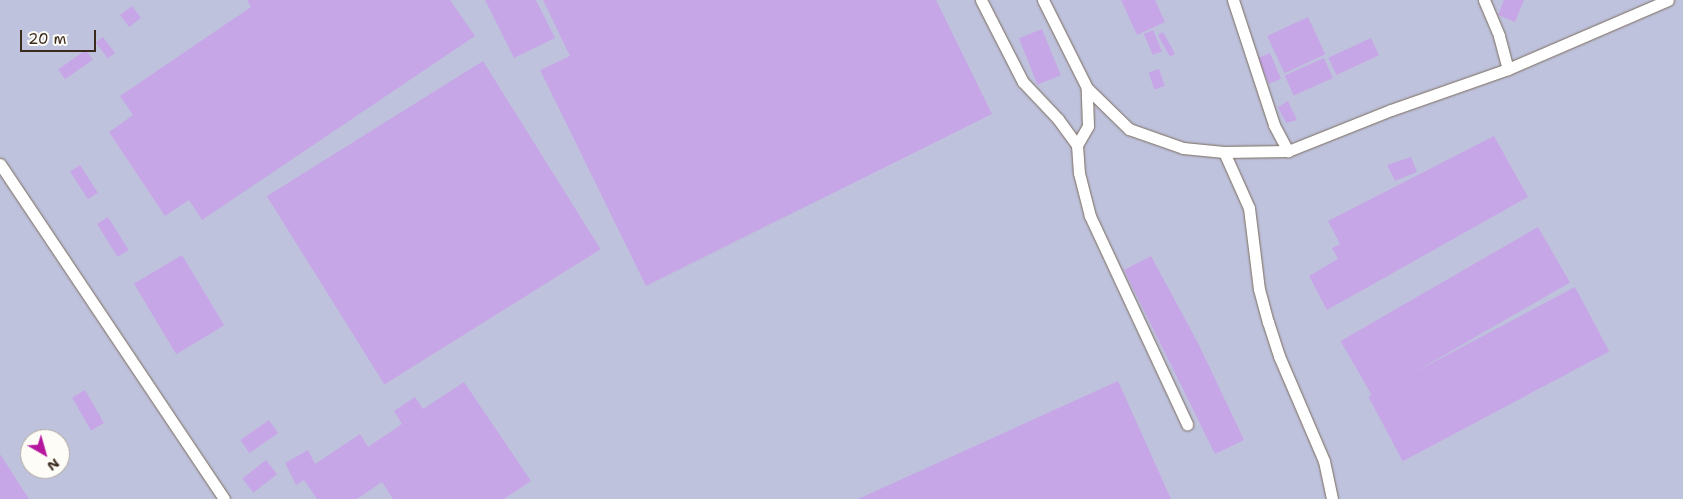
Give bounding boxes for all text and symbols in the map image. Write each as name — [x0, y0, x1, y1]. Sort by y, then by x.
scale bar — [22, 20, 99, 52]
text: 20 m — [28, 29, 67, 49]
north arrow — [20, 429, 70, 479]
text: N — [44, 455, 64, 476]

